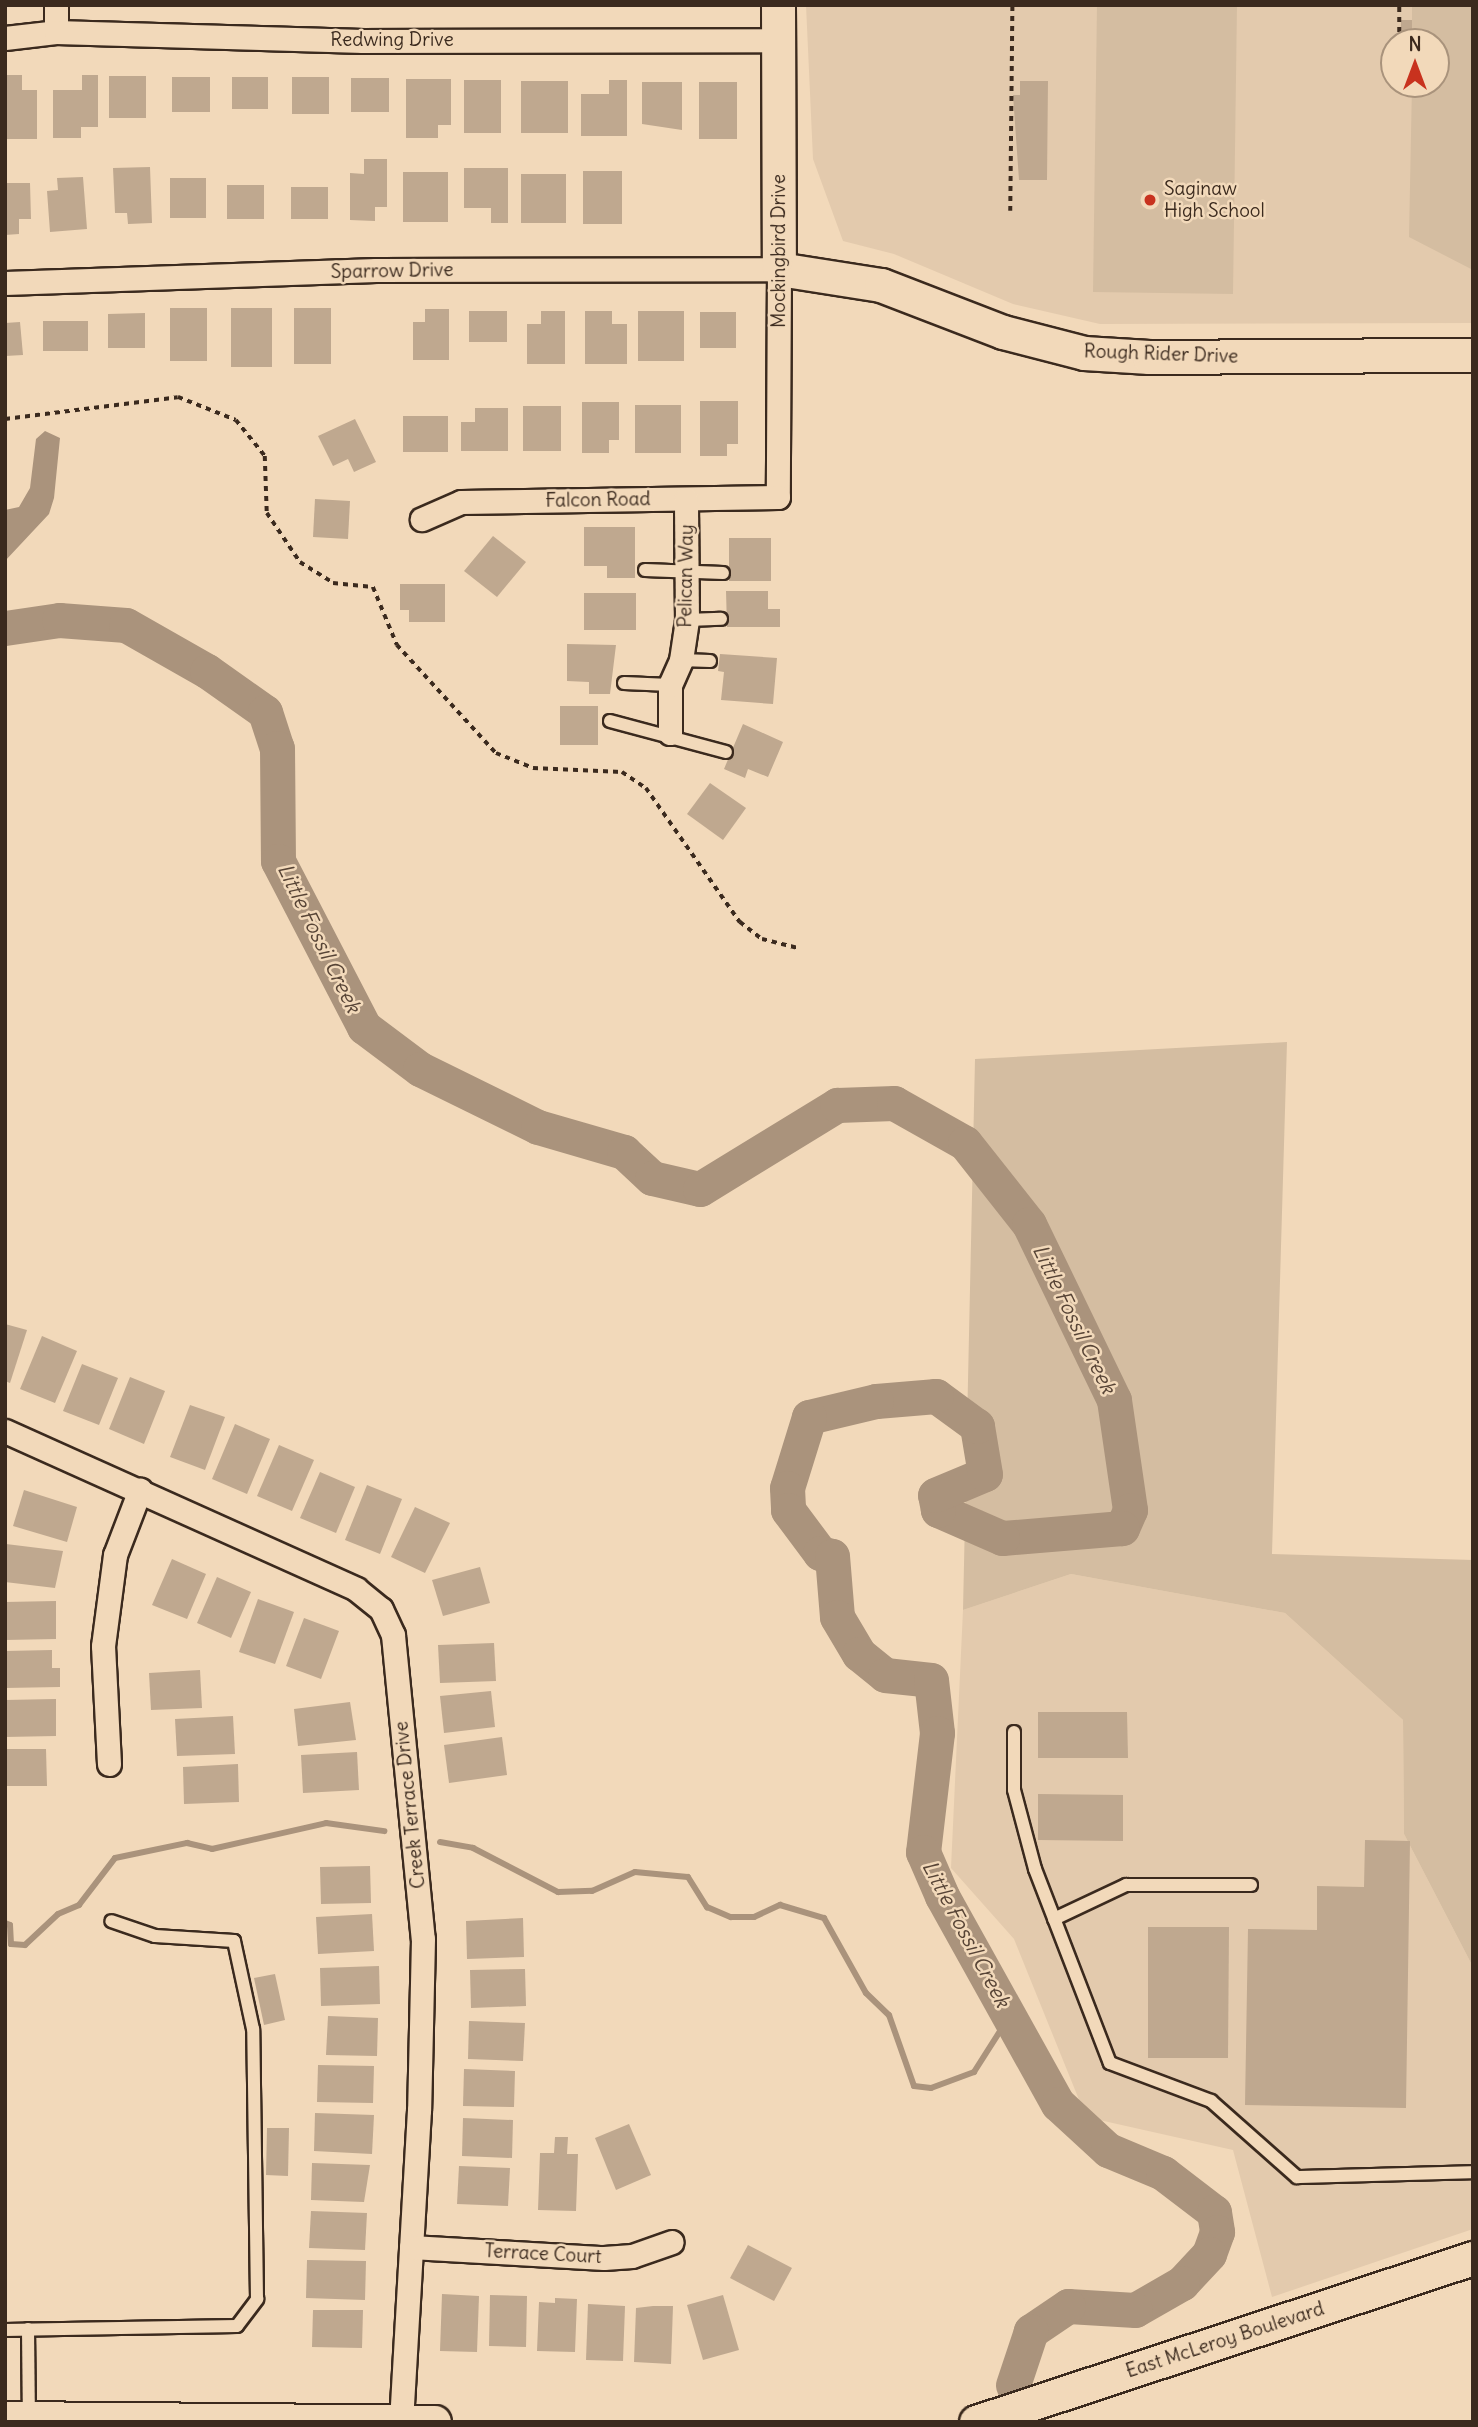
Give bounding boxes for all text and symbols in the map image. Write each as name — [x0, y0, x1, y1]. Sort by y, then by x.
north arrow — [1380, 28, 1450, 98]
street label: Redwing Drive — [330, 29, 454, 51]
text: N — [1408, 32, 1422, 56]
street label: Mockingbird Drive — [768, 174, 790, 328]
place label: Saginaw High School — [1164, 178, 1265, 222]
marker: Saginaw High School — [1142, 192, 1158, 208]
street label: Sparrow Drive — [330, 259, 454, 283]
street label: Rough Rider Drive — [1083, 340, 1239, 368]
street label: Falcon Road — [545, 488, 651, 512]
street label: Pelican Way — [674, 524, 698, 628]
water label: Little Fossil Creek — [272, 859, 366, 1017]
water label: Little Fossil Creek — [1027, 1240, 1121, 1398]
street label: Creek Terrace Drive — [390, 1720, 430, 1890]
water label: Little Fossil Creek — [917, 1856, 1015, 2012]
street label: Terrace Court — [484, 2240, 602, 2268]
street label: East McLeroy Boulevard — [1123, 2297, 1327, 2383]

